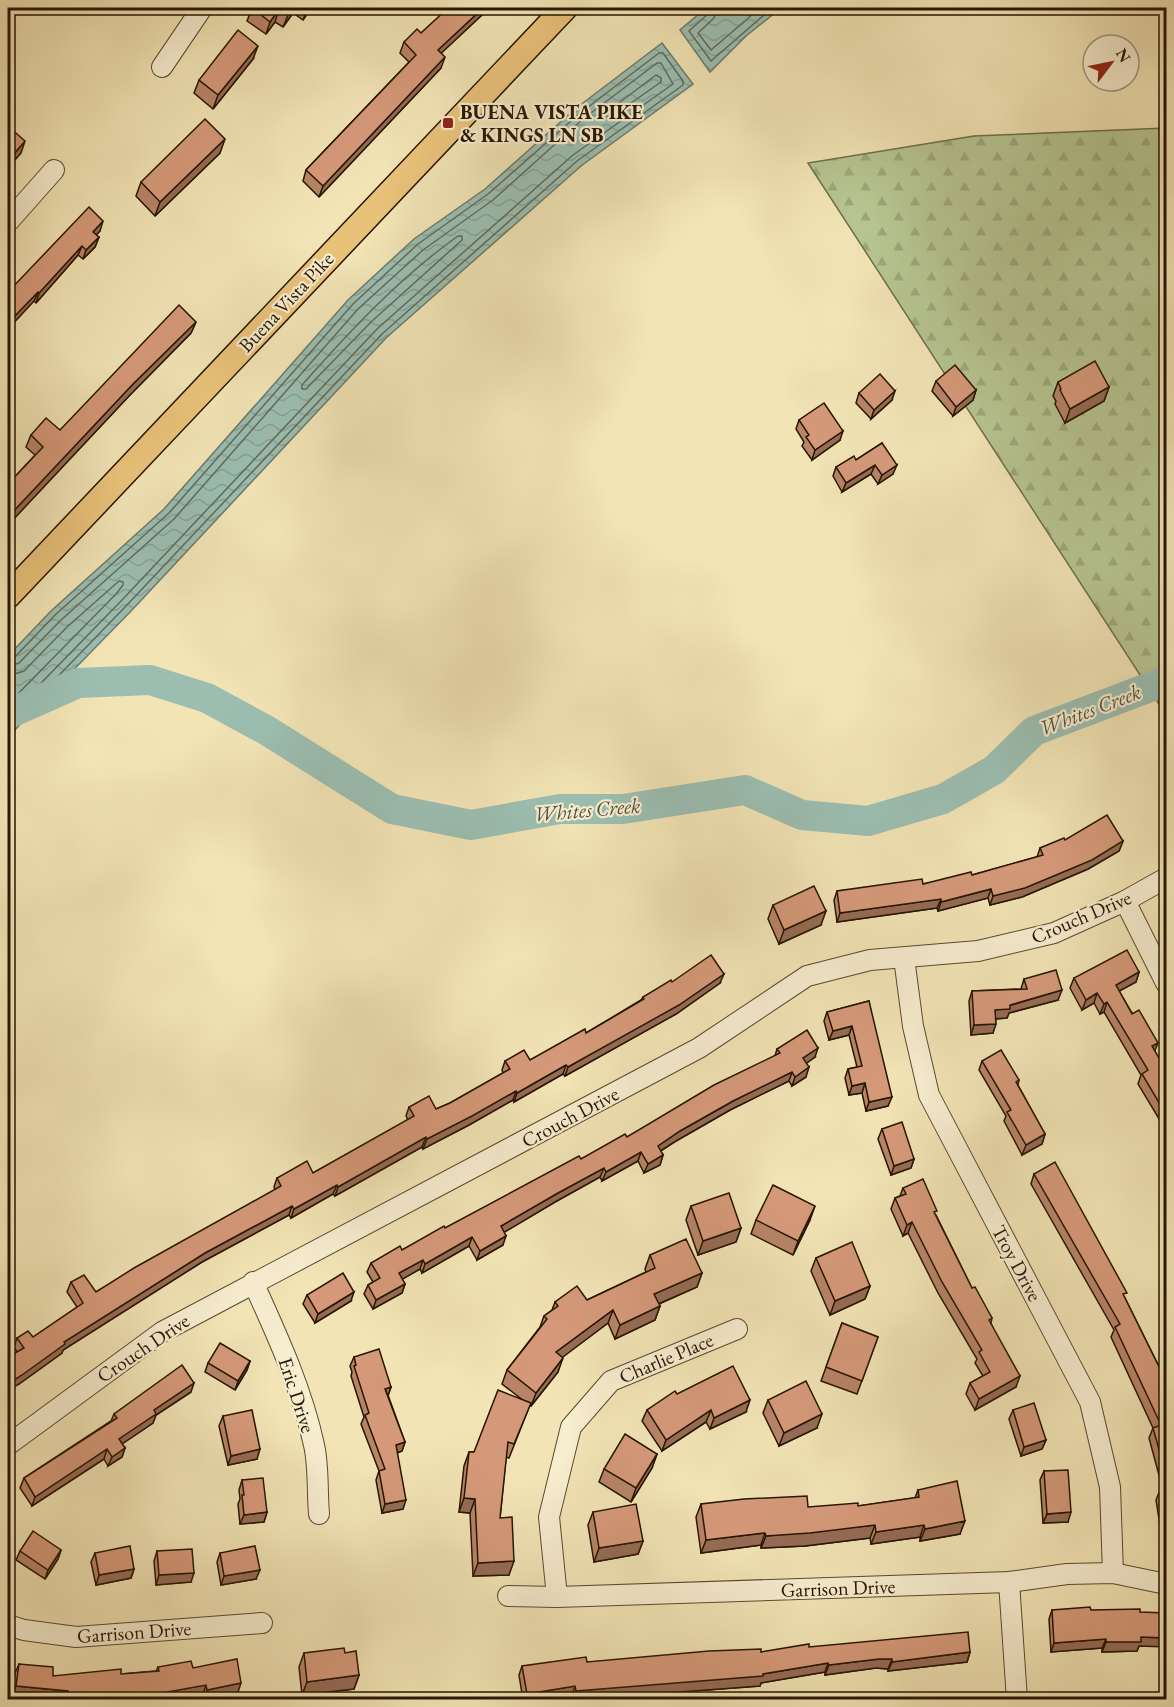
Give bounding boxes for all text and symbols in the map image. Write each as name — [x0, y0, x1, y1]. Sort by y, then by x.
north arrow — [1081, 33, 1141, 93]
text: N — [1111, 44, 1136, 66]
place label: BUENA VISTA PIKE & KINGS LN SB — [460, 99, 643, 148]
marker: BUENA VISTA PIKE & KINGS LN SB — [441, 116, 455, 130]
street label: Buena Vista Pike — [233, 246, 339, 358]
water label: Whites Creek — [1035, 678, 1145, 741]
water label: Whites Creek — [533, 791, 642, 828]
street label: Crouch Drive — [1027, 884, 1135, 950]
street label: Crouch Drive — [517, 1080, 623, 1153]
street label: Troy Drive — [986, 1220, 1048, 1306]
street label: Crouch Drive — [92, 1307, 195, 1389]
street label: Charlie Place — [615, 1326, 717, 1390]
street label: Eric Drive — [273, 1354, 321, 1436]
street label: Garrison Drive — [780, 1573, 896, 1603]
street label: Garrison Drive — [76, 1615, 192, 1649]

